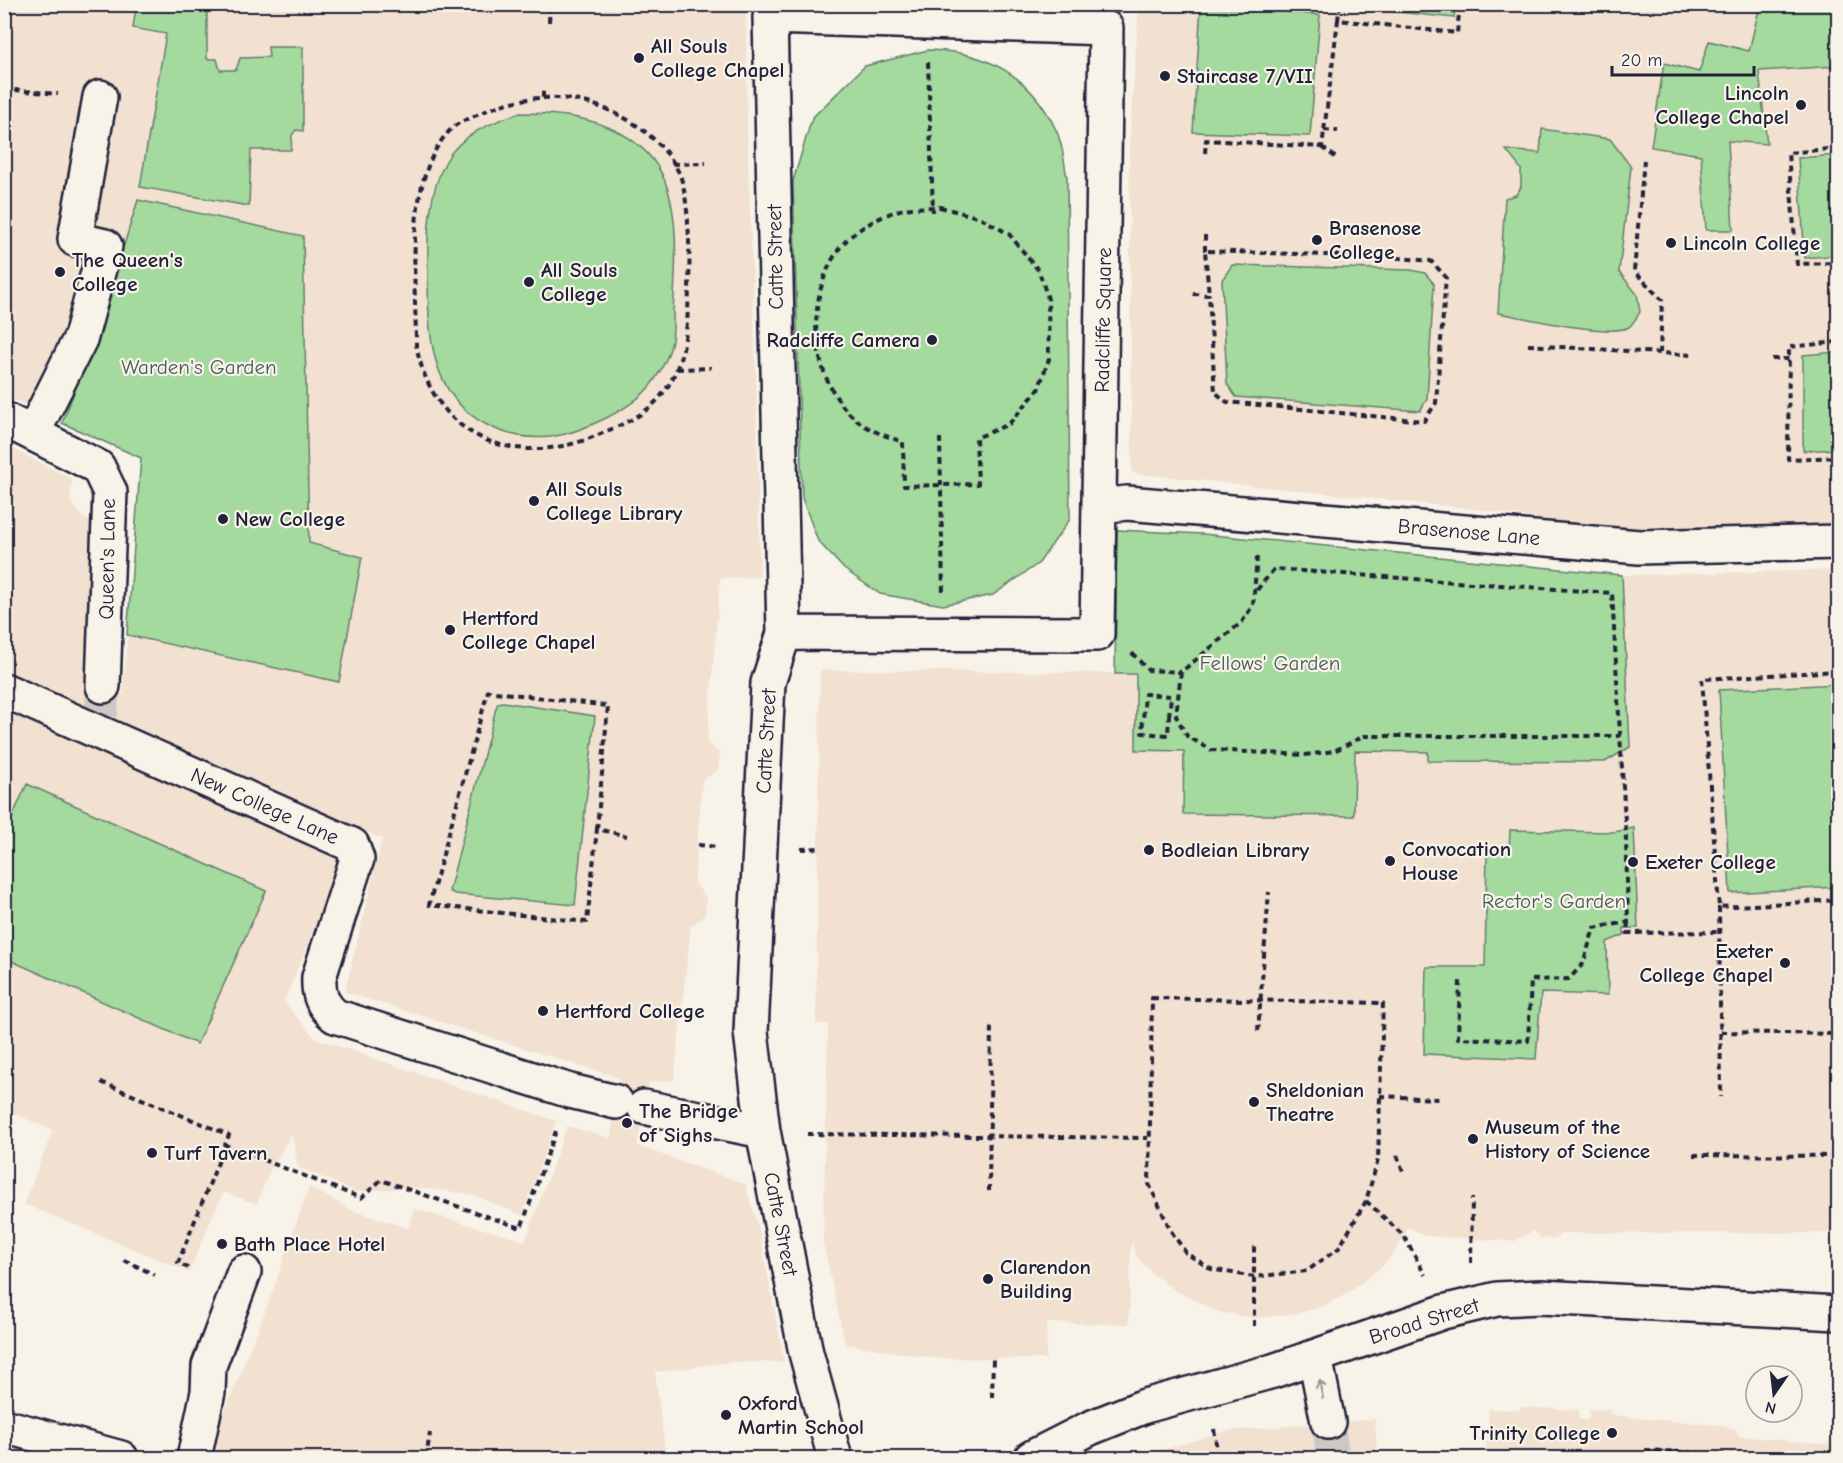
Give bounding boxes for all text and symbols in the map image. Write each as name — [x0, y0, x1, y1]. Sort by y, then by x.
place label: All Souls College Chapel — [651, 34, 785, 82]
scale bar — [1612, 39, 1754, 77]
text: 20 m — [1621, 50, 1662, 71]
marker: All Souls College Chapel — [632, 51, 646, 65]
place label: Staircase 7/VII — [1177, 64, 1313, 88]
marker: Staircase 7/VII — [1158, 69, 1172, 83]
place label: Lincoln College Chapel — [1655, 81, 1789, 129]
marker: Lincoln College Chapel — [1794, 98, 1808, 112]
street label: Catte Street — [762, 203, 788, 310]
place label: Brasenose College — [1329, 216, 1421, 264]
place label: Lincoln College — [1683, 231, 1820, 255]
marker: Brasenose College — [1310, 233, 1324, 247]
marker: Lincoln College — [1664, 236, 1678, 250]
street label: Radcliffe Square — [1090, 247, 1116, 393]
place label: The Queen's College — [72, 248, 183, 296]
place label: All Souls College — [541, 258, 617, 306]
marker: The Queen's College — [53, 265, 67, 279]
marker: All Souls College — [522, 275, 536, 289]
place label: Radcliffe Camera — [767, 328, 920, 352]
marker: Radcliffe Camera — [925, 333, 939, 347]
park label: Warden's Garden — [121, 355, 277, 379]
place label: All Souls College Library — [546, 477, 683, 525]
marker: All Souls College Library — [527, 494, 541, 508]
street label: Queen's Lane — [94, 498, 120, 620]
place label: New College — [235, 507, 345, 531]
marker: New College — [216, 512, 230, 526]
street label: Brasenose Lane — [1397, 514, 1541, 550]
place label: Hertford College Chapel — [462, 606, 596, 654]
marker: Hertford College Chapel — [443, 623, 457, 637]
park label: Fellows' Garden — [1200, 651, 1340, 675]
street label: Catte Street — [751, 687, 781, 794]
street label: New College Lane — [187, 763, 343, 849]
place label: Convocation House — [1402, 837, 1511, 885]
place label: Bodleian Library — [1161, 838, 1309, 862]
marker: Bodleian Library — [1142, 843, 1156, 857]
place label: Exeter College — [1645, 850, 1776, 874]
marker: Convocation House — [1383, 854, 1397, 868]
marker: Exeter College — [1626, 855, 1640, 869]
park label: Rector's Garden — [1482, 889, 1626, 913]
place label: Exeter College Chapel — [1639, 939, 1774, 987]
marker: Exeter College Chapel — [1778, 956, 1792, 970]
place label: Hertford College — [555, 999, 705, 1023]
marker: Hertford College — [536, 1004, 550, 1018]
place label: Sheldonian Theatre — [1266, 1078, 1364, 1126]
marker: Sheldonian Theatre — [1247, 1095, 1261, 1109]
place label: The Bridge of Sighs — [639, 1099, 738, 1147]
place label: Museum of the History of Science — [1485, 1115, 1650, 1163]
marker: The Bridge of Sighs — [620, 1116, 634, 1130]
marker: Museum of the History of Science — [1466, 1132, 1480, 1146]
place label: Turf Tavern — [164, 1141, 267, 1165]
marker: Turf Tavern — [145, 1146, 159, 1160]
street label: Catte Street — [759, 1170, 803, 1279]
place label: Bath Place Hotel — [234, 1232, 385, 1256]
marker: Bath Place Hotel — [215, 1237, 229, 1251]
place label: Clarendon Building — [1000, 1255, 1091, 1303]
marker: Clarendon Building — [981, 1272, 995, 1286]
street label: Broad Street — [1366, 1293, 1483, 1349]
north arrow — [1744, 1364, 1804, 1424]
one-way arrow — [1315, 1380, 1326, 1400]
place label: Oxford Martin School — [738, 1391, 864, 1439]
text: N — [1763, 1398, 1778, 1418]
marker: Oxford Martin School — [719, 1408, 733, 1422]
place label: Trinity College — [1469, 1421, 1600, 1445]
marker: Trinity College — [1605, 1426, 1619, 1440]

